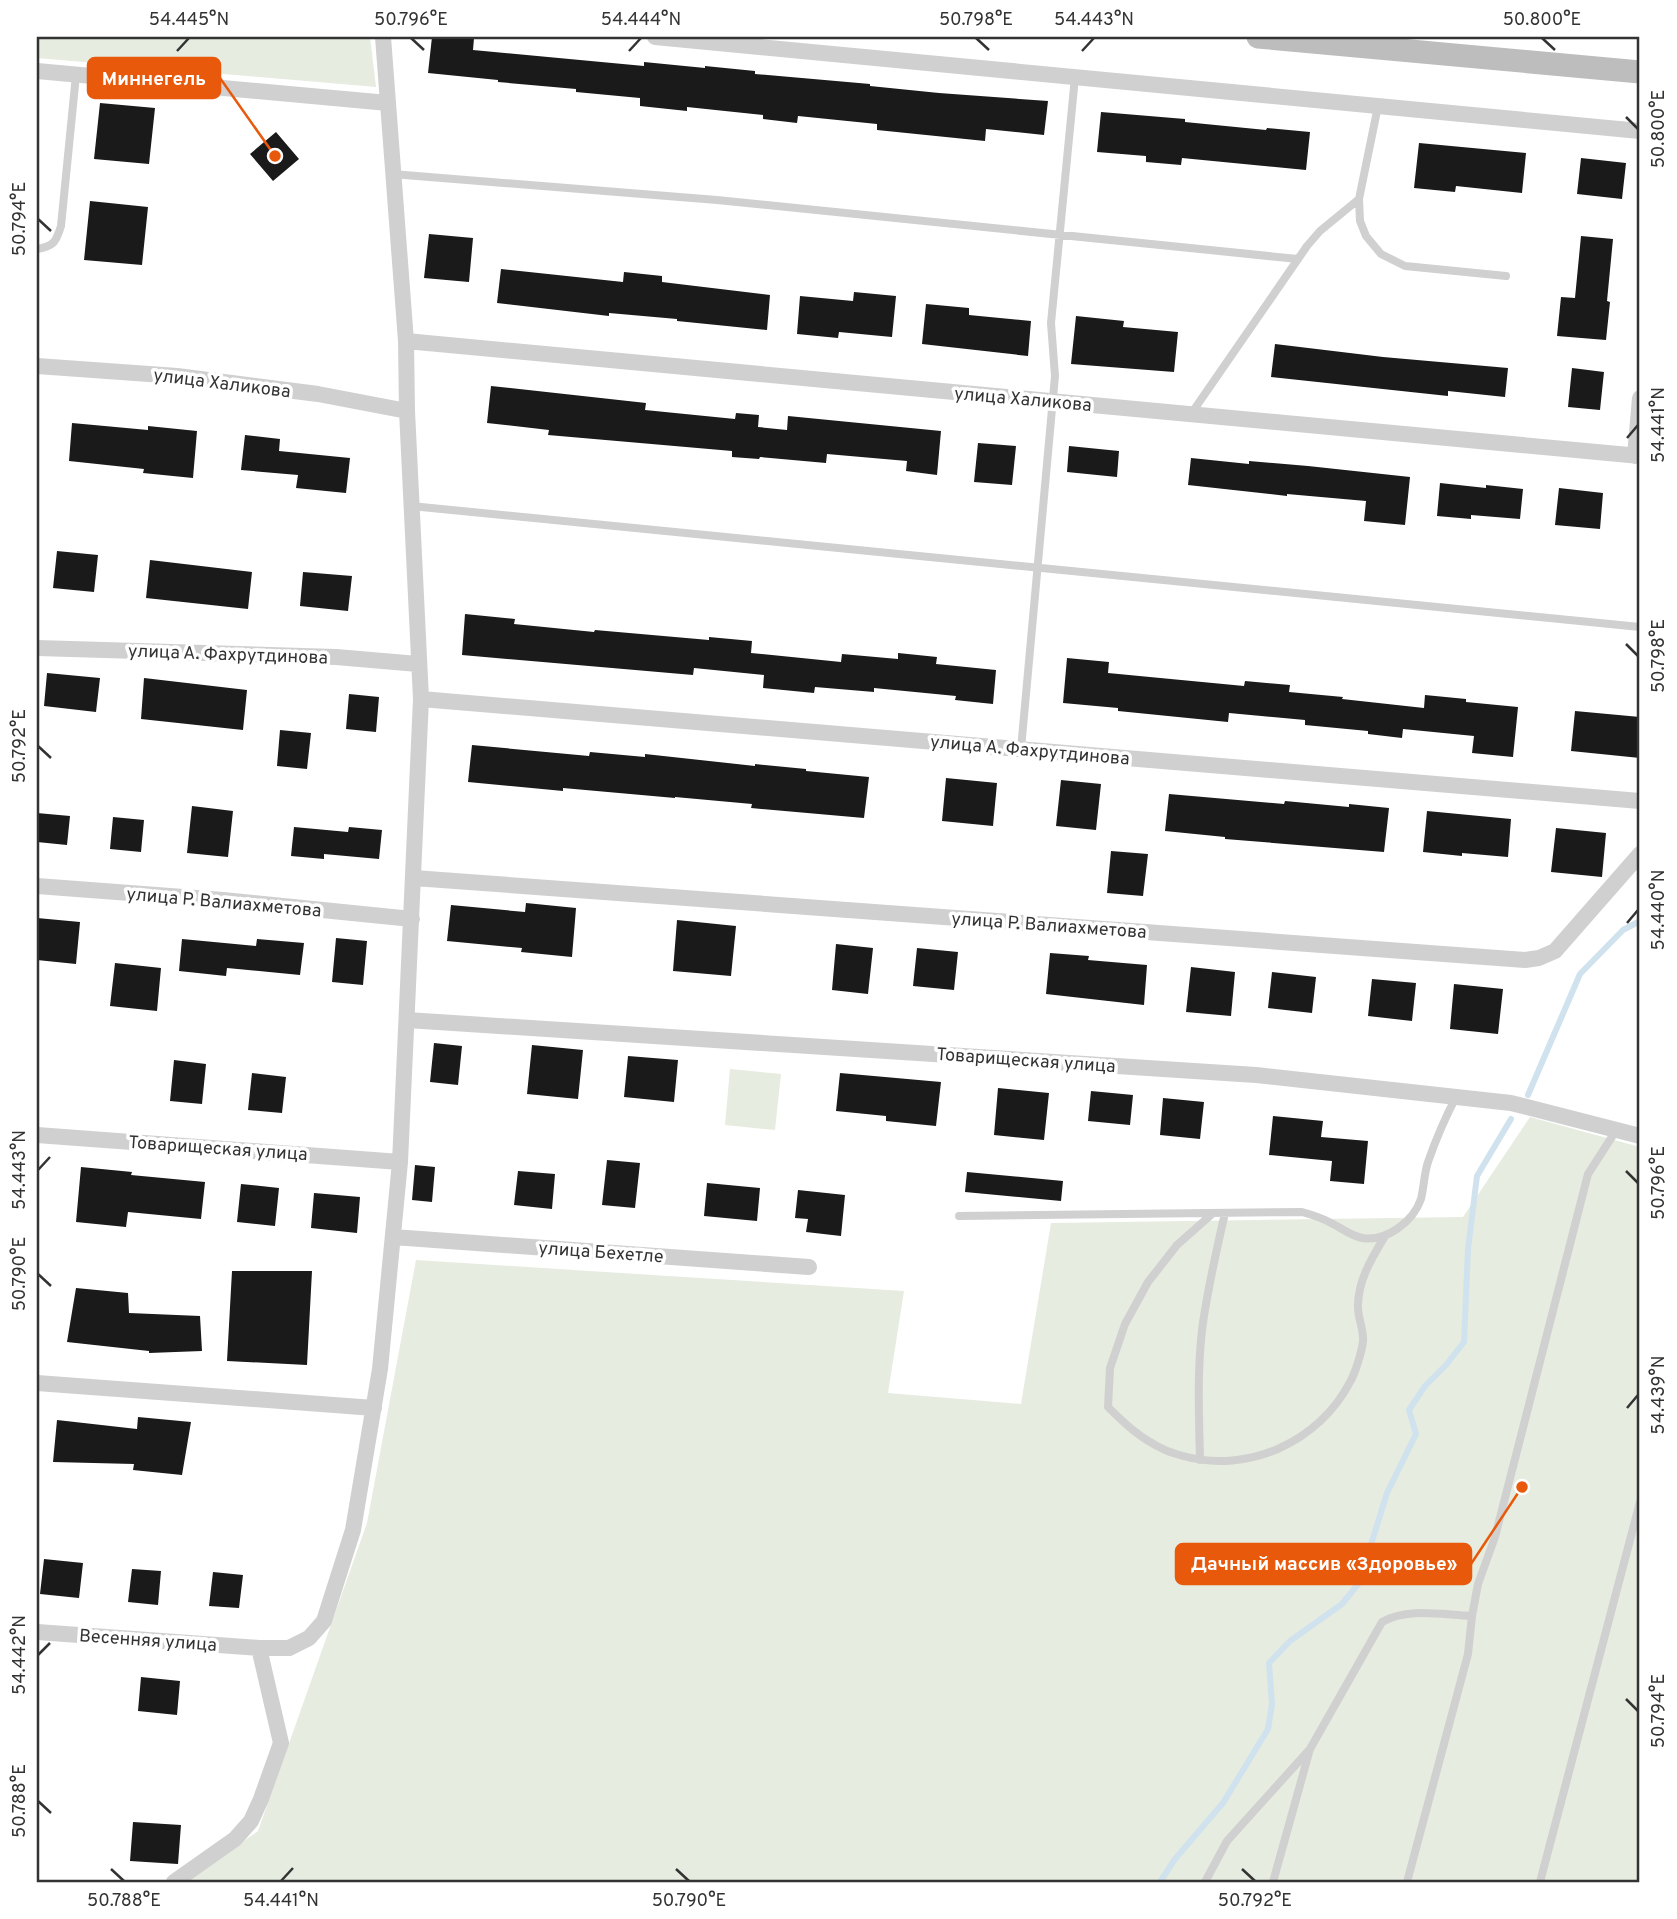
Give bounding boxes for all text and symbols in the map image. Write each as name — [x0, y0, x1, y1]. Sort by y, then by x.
text: 54.445°N — [149, 9, 229, 32]
text: 50.796°E — [374, 9, 448, 32]
text: 54.444°N — [601, 9, 681, 32]
text: 50.798°E — [939, 9, 1013, 32]
text: 54.443°N — [1054, 9, 1134, 32]
text: 50.800°E — [1503, 9, 1581, 32]
callout: Миннегель — [88, 58, 220, 98]
text: Миннегель — [102, 68, 206, 92]
text: 50.800°E — [1648, 90, 1671, 168]
text: 50.794°E — [9, 182, 32, 256]
street label: улица Халикова — [152, 365, 292, 404]
street label: улица Халикова — [953, 383, 1093, 418]
text: 54.441°N — [1648, 387, 1671, 463]
text: 50.798°E — [1648, 619, 1671, 693]
street label: улица А. Фахрутдинова — [128, 641, 328, 670]
text: 50.792°E — [9, 709, 32, 783]
street label: улица А. Фахрутдинова — [929, 731, 1131, 772]
text: 54.440°N — [1648, 870, 1671, 950]
street label: улица Р. Валиахметова — [125, 884, 322, 923]
street label: улица Р. Валиахметова — [950, 908, 1147, 945]
street label: Товарищеская улица — [935, 1044, 1116, 1079]
text: 54.443°N — [9, 1130, 32, 1210]
street label: Товарищеская улица — [127, 1132, 308, 1167]
text: 50.796°E — [1648, 1146, 1671, 1220]
text: 50.790°E — [9, 1237, 32, 1311]
street label: улица Бехетле — [538, 1238, 664, 1269]
text: 54.439°N — [1648, 1355, 1671, 1435]
callout: Дачный массив «Здоровье» — [1176, 1544, 1471, 1584]
text: Дачный массив «Здоровье» — [1191, 1553, 1458, 1577]
text: 54.442°N — [9, 1615, 32, 1695]
street label: Весенняя улица — [78, 1625, 218, 1658]
text: 50.794°E — [1648, 1674, 1671, 1748]
text: 50.788°E — [9, 1764, 32, 1838]
text: 50.788°E — [87, 1890, 161, 1913]
text: 54.441°N — [243, 1890, 319, 1913]
text: 50.790°E — [652, 1890, 726, 1913]
text: 50.792°E — [1218, 1890, 1292, 1913]

